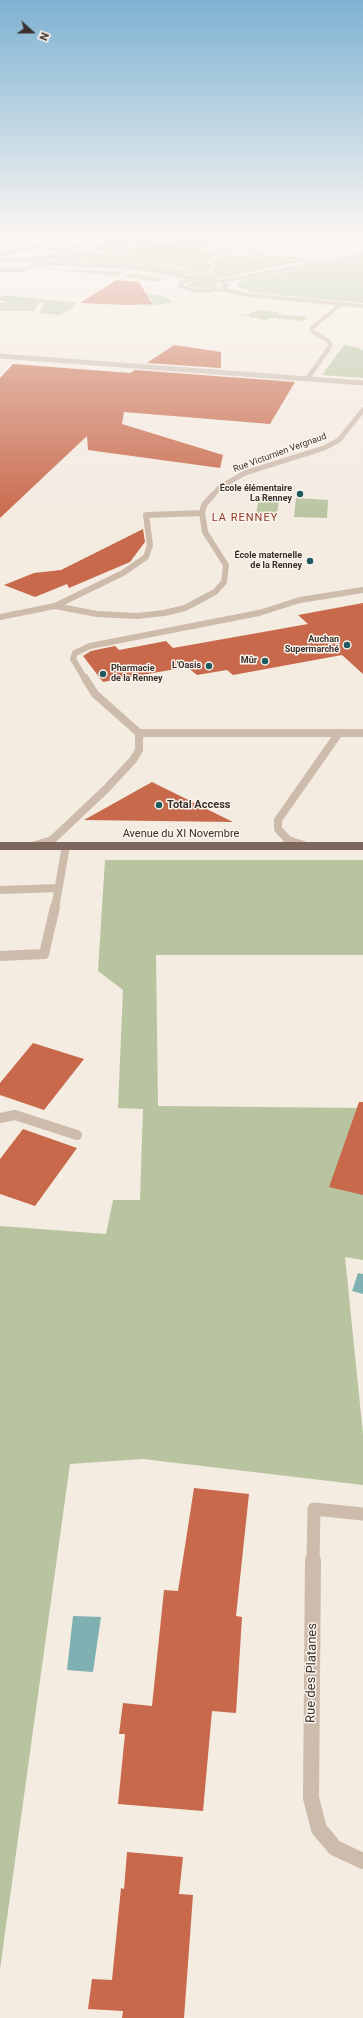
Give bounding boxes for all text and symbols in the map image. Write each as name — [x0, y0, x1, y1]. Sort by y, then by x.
north arrow — [12, 12, 52, 52]
text: N — [36, 31, 51, 42]
street label: Rue Victurnien Vergnaud — [232, 431, 328, 475]
place label: École élémentaire La Renney — [220, 484, 292, 505]
marker: École élémentaire La Renney — [295, 489, 305, 499]
district label: LA RENNEY — [212, 511, 278, 525]
place label: École maternelle de la Renney — [234, 551, 302, 572]
marker: École maternelle de la Renney — [305, 556, 315, 566]
place label: Auchan Supermarché — [285, 635, 339, 656]
marker: Auchan Supermarché — [342, 640, 352, 650]
place label: Mûr — [241, 656, 257, 666]
marker: Mûr — [260, 656, 270, 666]
place label: L'Oasis — [172, 661, 201, 671]
marker: L'Oasis — [204, 661, 214, 671]
place label: Pharmacie de la Renney — [111, 664, 163, 685]
marker: Pharmacie de la Renney — [98, 669, 108, 679]
place label: Total Access — [167, 798, 230, 812]
marker: Total Access — [154, 800, 164, 810]
street label: Avenue du XI Novembre — [123, 827, 239, 841]
street label: Rue des Platanes — [303, 1623, 321, 1723]

